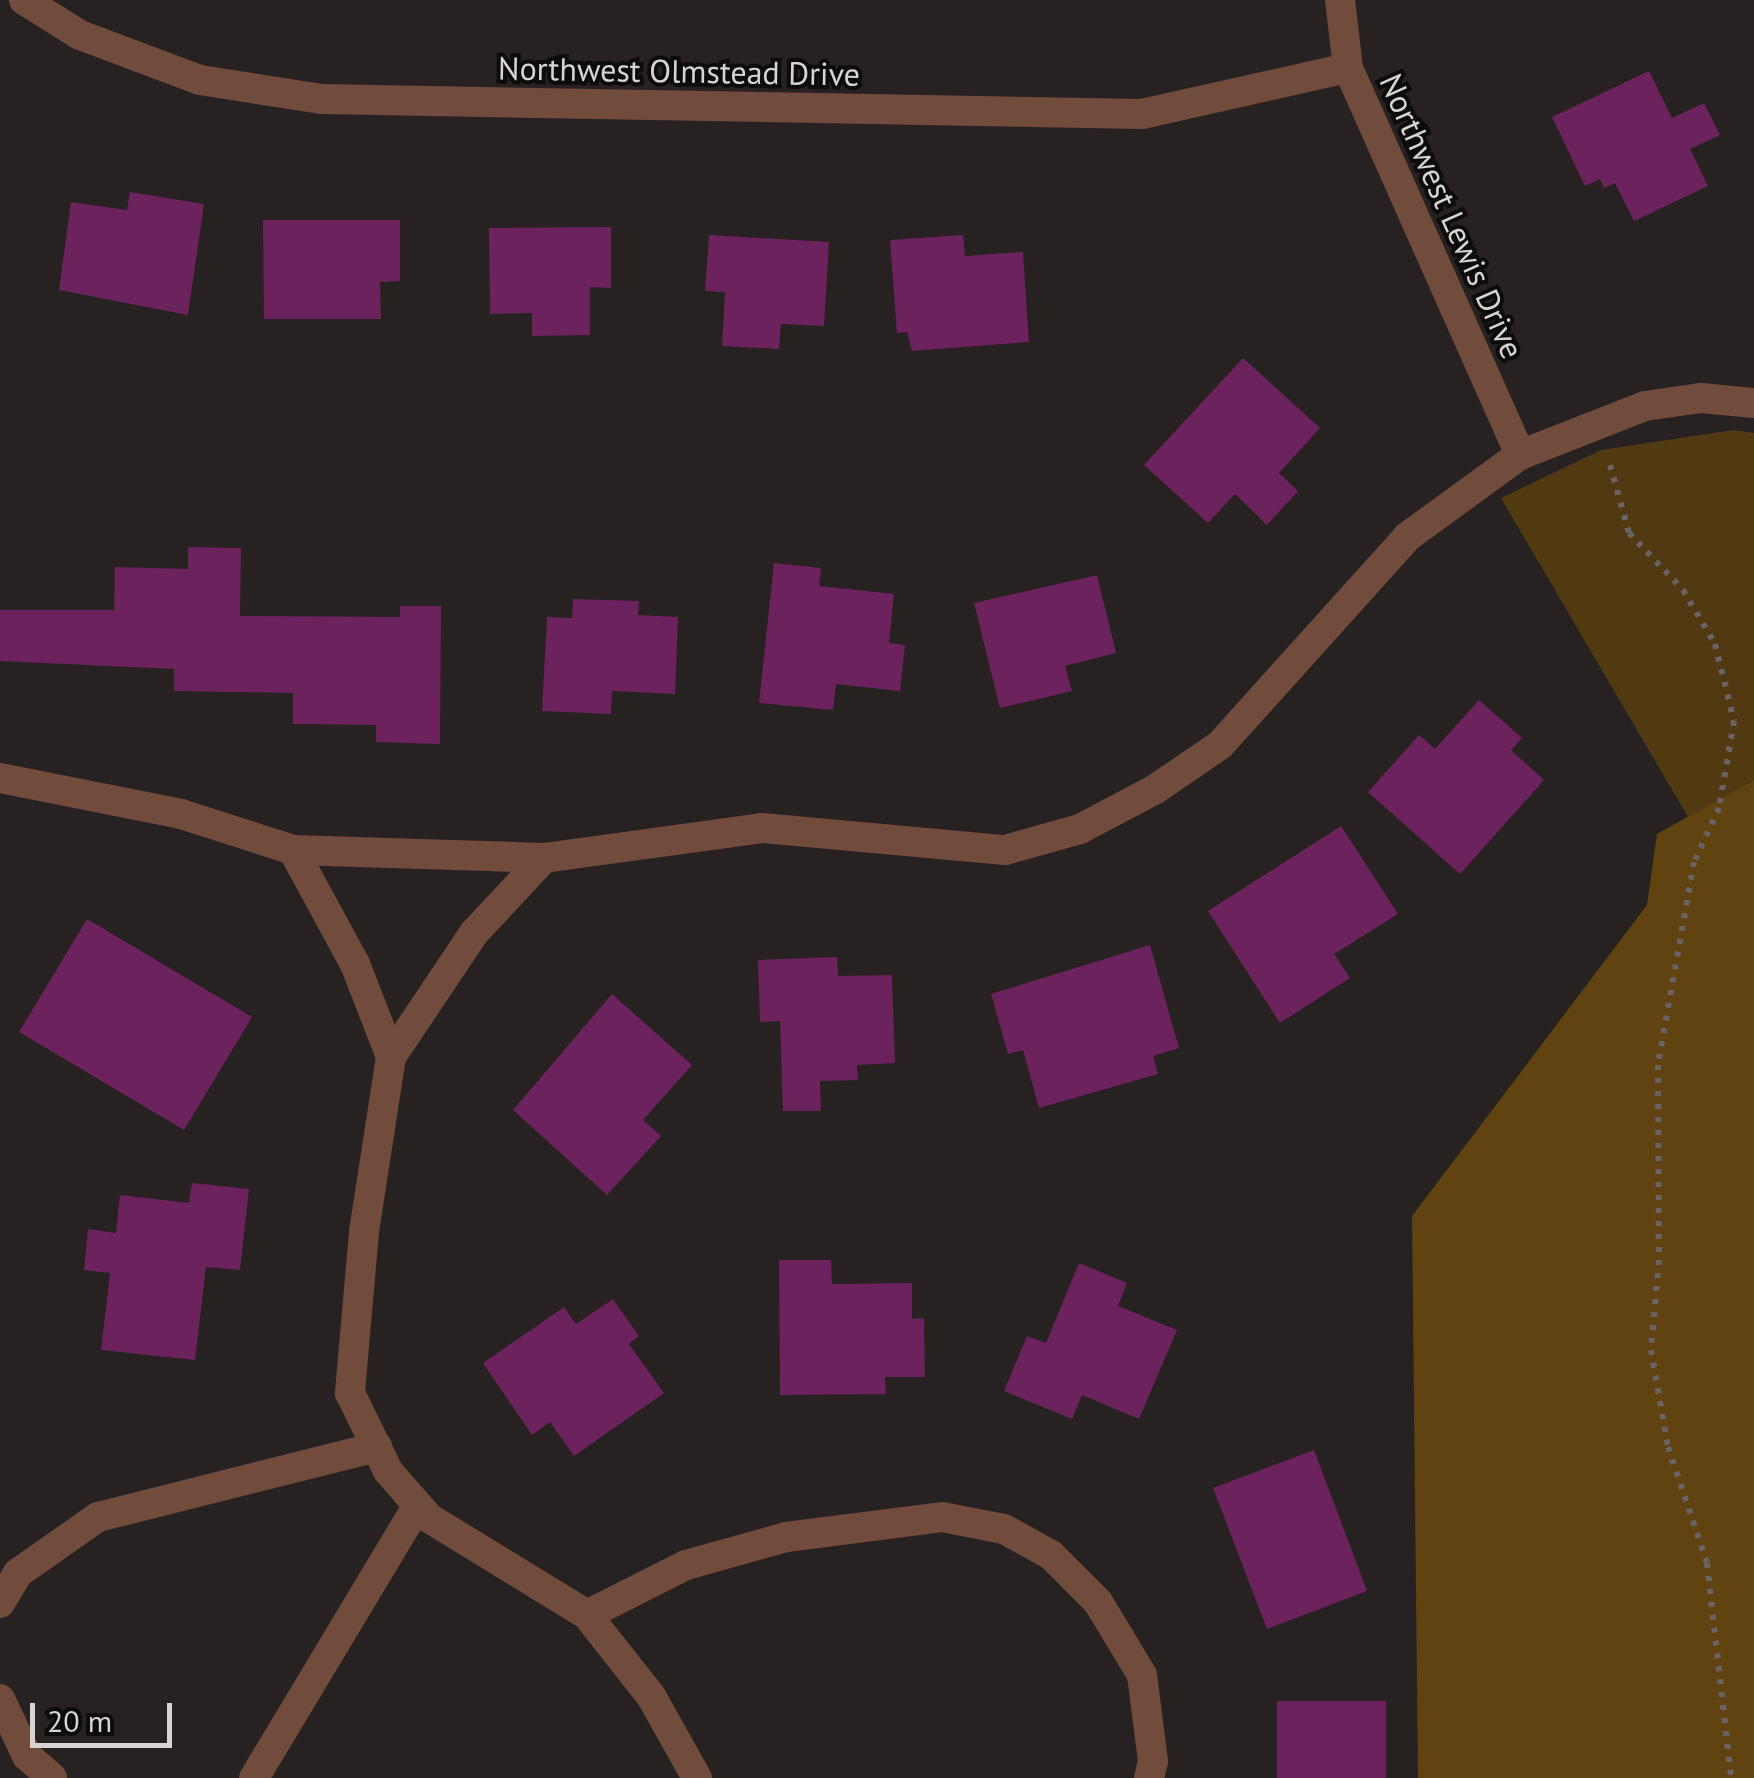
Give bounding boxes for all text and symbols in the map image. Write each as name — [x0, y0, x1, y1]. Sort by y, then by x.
street label: Northwest Olmstead Drive — [498, 49, 860, 93]
street label: Northwest Lewis Drive — [1372, 68, 1532, 364]
scale bar — [35, 1683, 178, 1745]
text: 20 m — [47, 1701, 112, 1740]

